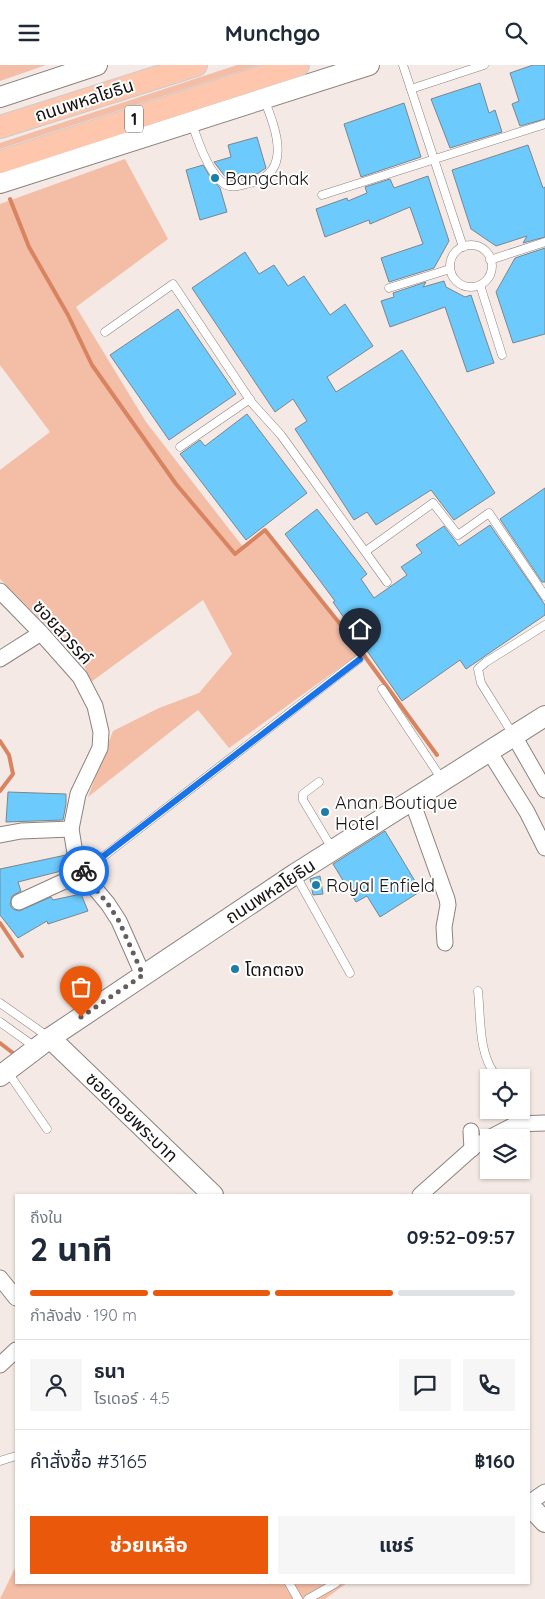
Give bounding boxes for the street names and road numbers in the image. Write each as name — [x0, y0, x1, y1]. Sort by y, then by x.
street label: ถนนพหลโยธิน — [32, 73, 136, 127]
road number: 1 — [125, 106, 143, 133]
street label: ซอยสวรรค์ — [28, 595, 98, 669]
street label: ถนนพหลโยธิน — [221, 853, 319, 929]
street label: ซอยดอยพระบาท — [81, 1067, 183, 1167]

